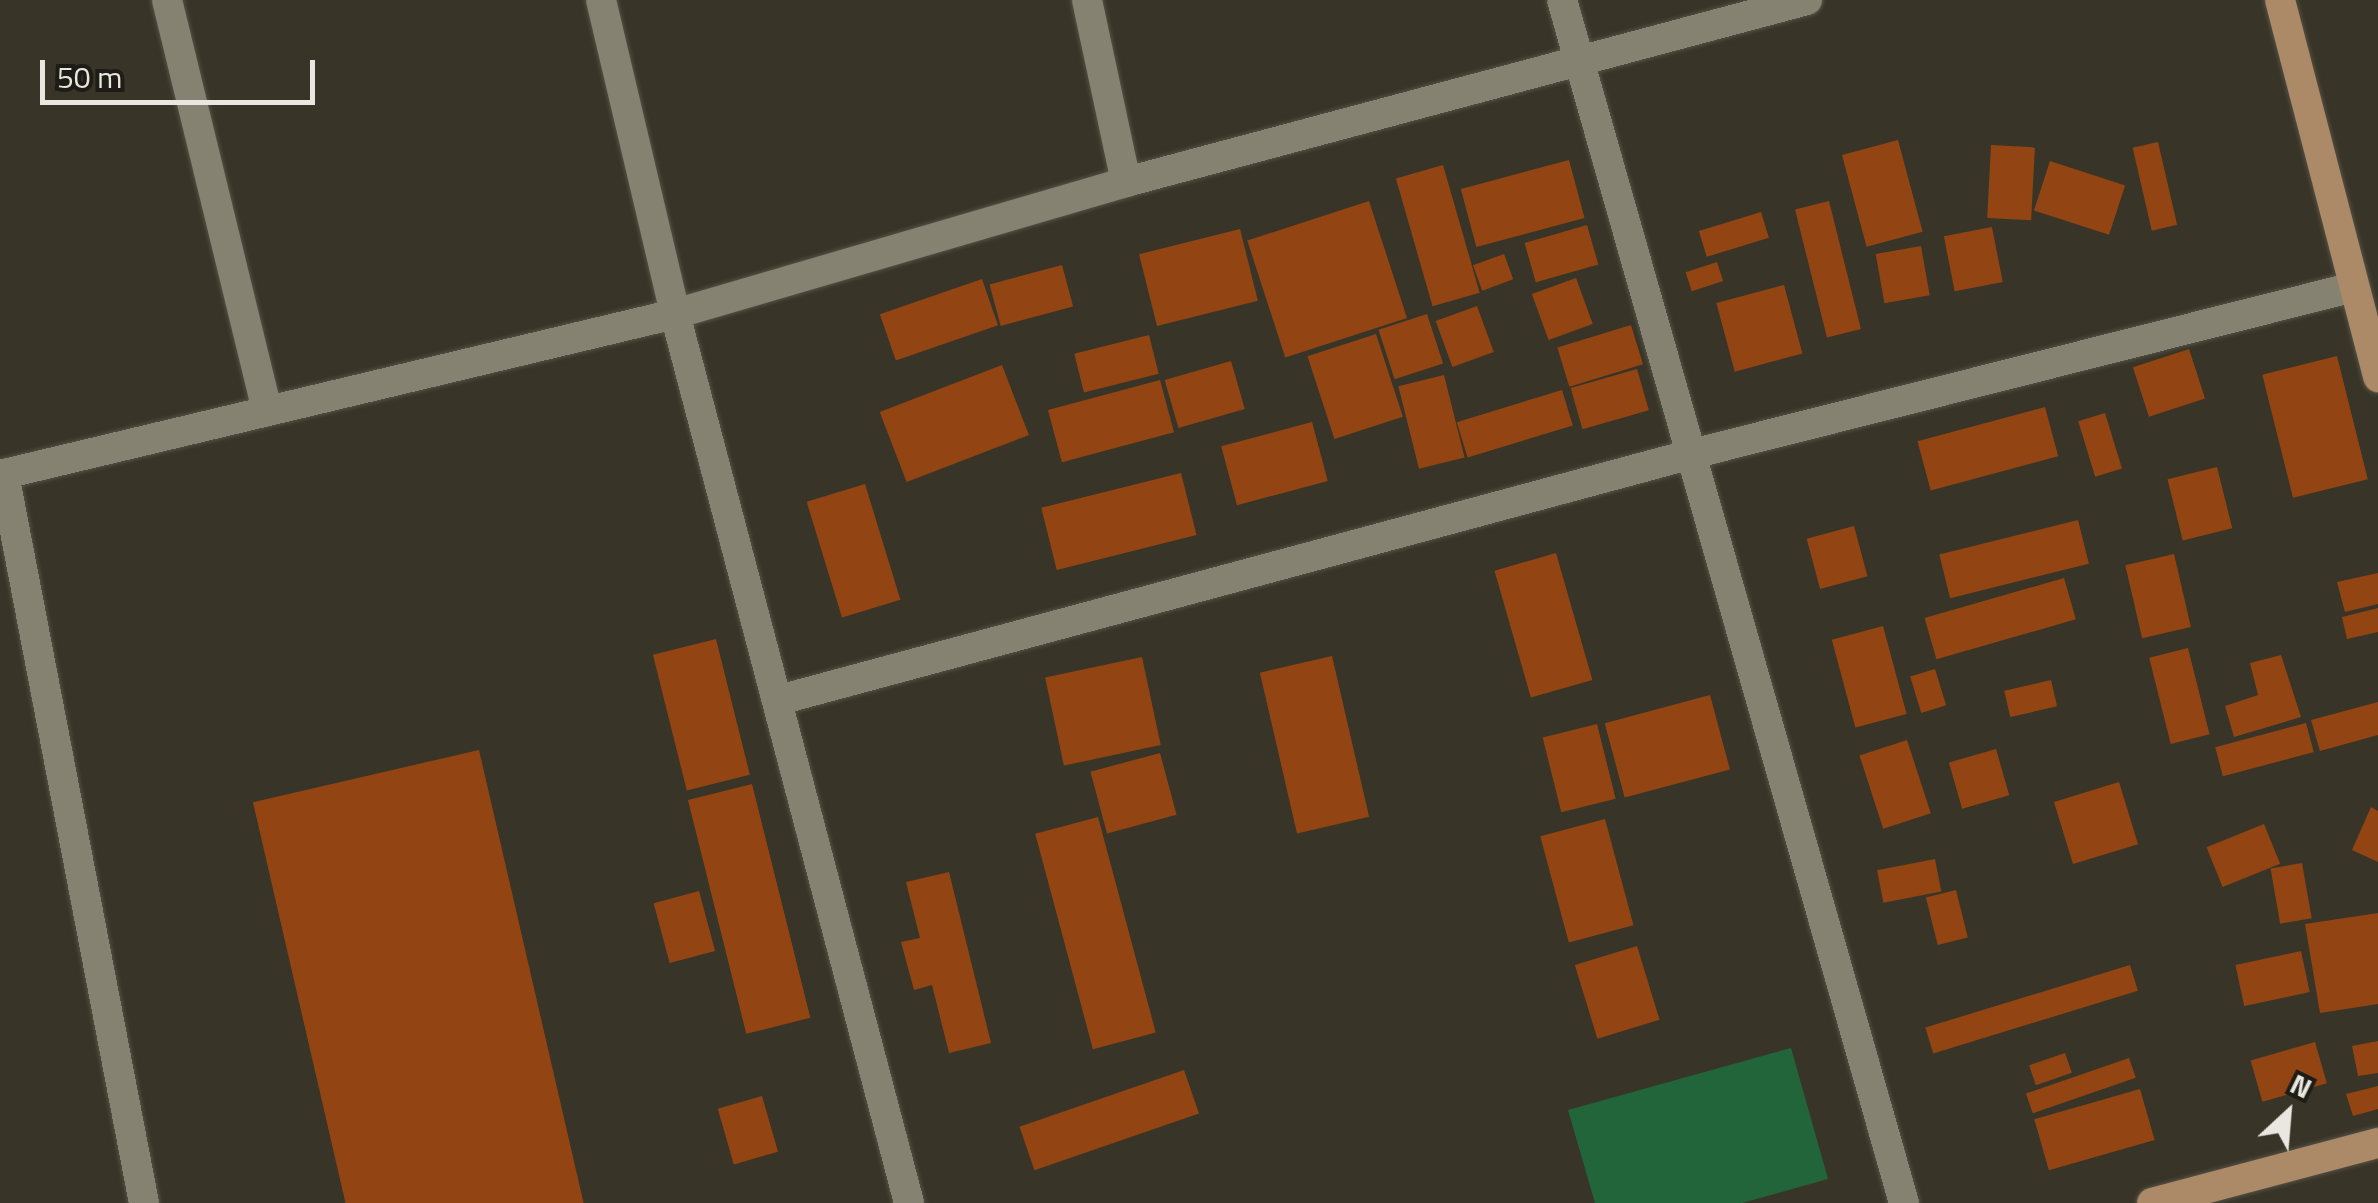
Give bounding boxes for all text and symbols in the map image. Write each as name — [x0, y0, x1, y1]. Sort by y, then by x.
scale bar — [45, 40, 320, 102]
text: 50 m — [57, 54, 122, 100]
text: N — [2283, 1062, 2320, 1109]
north arrow — [2238, 1063, 2338, 1163]

